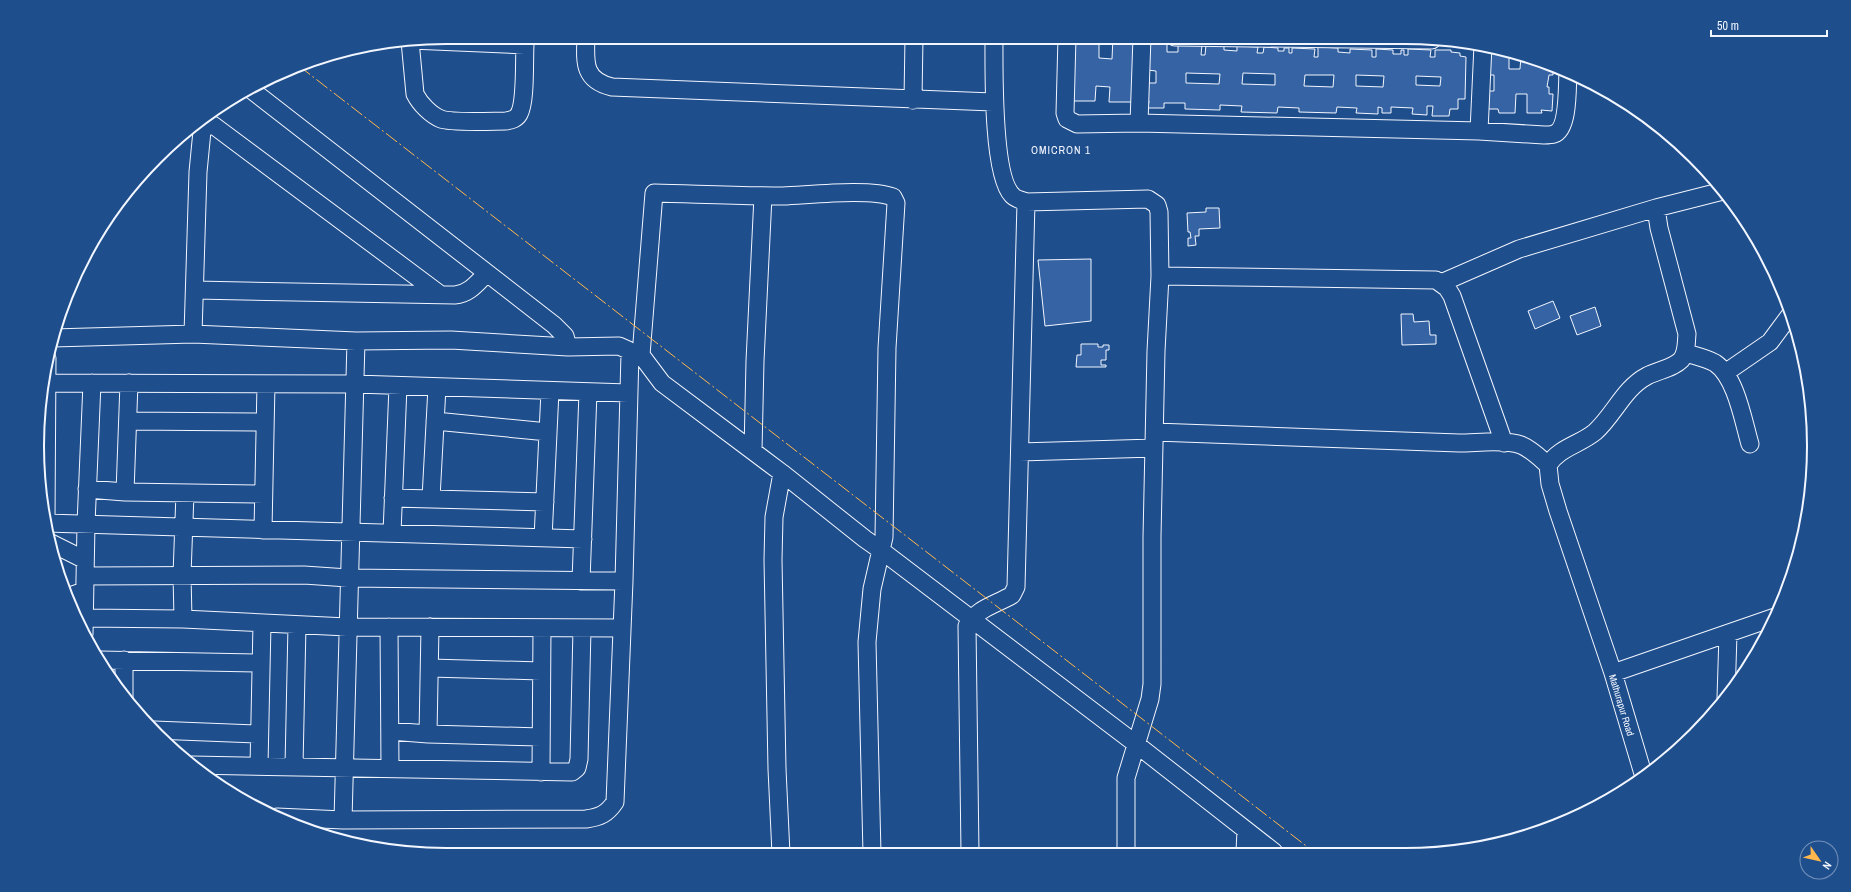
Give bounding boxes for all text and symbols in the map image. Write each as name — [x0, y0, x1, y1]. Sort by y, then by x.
scale bar — [1711, 12, 1827, 38]
text: 50 m — [1717, 18, 1739, 34]
district label: OMICRON 1 — [1031, 143, 1091, 157]
street label: Mathurapur Road — [1606, 673, 1637, 738]
north arrow — [1799, 840, 1839, 880]
text: N — [1820, 859, 1835, 872]

